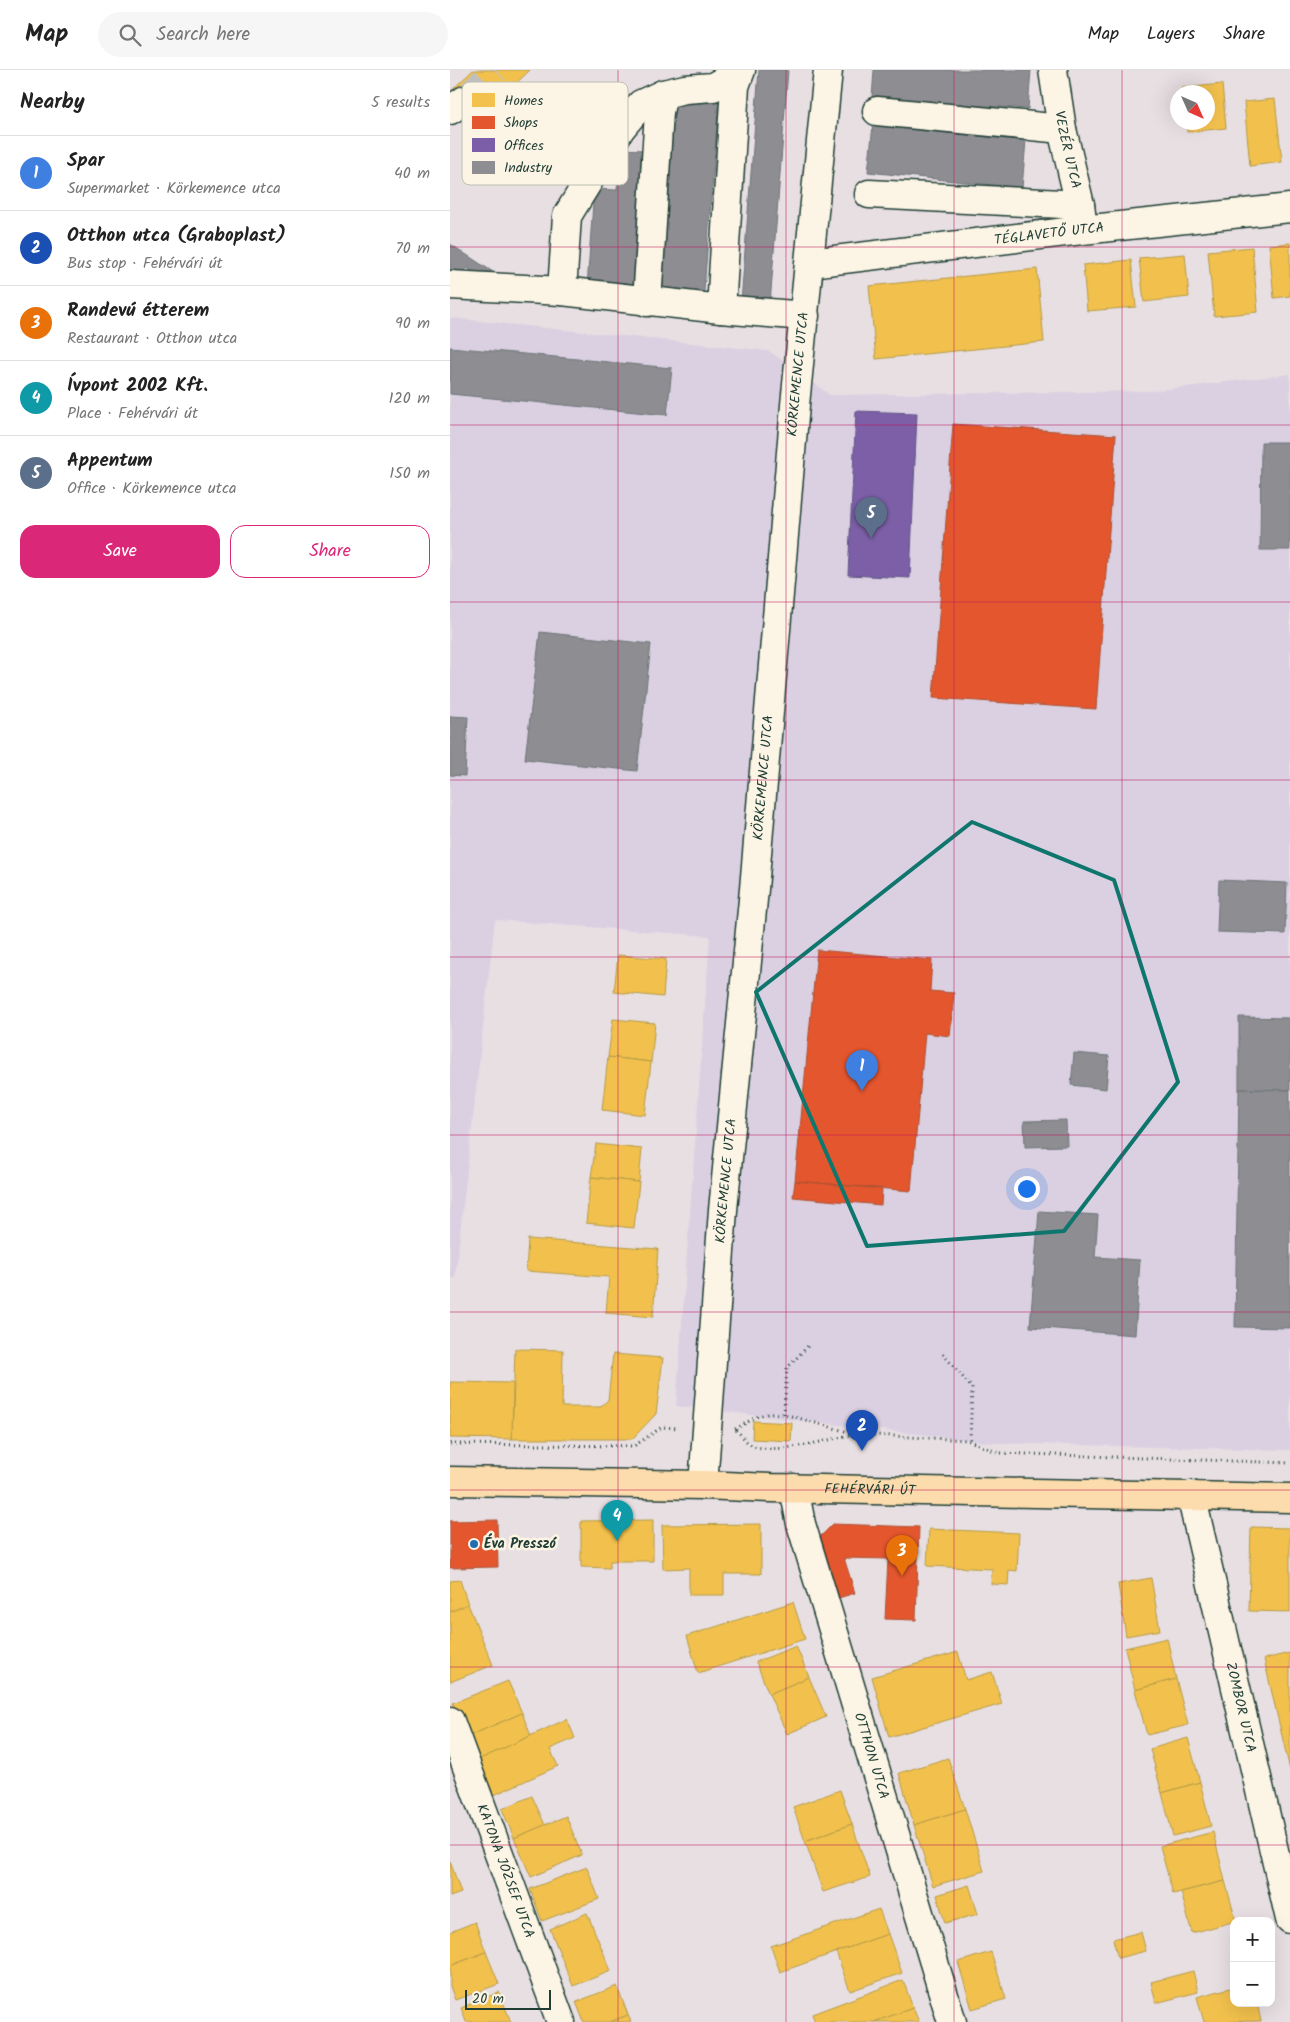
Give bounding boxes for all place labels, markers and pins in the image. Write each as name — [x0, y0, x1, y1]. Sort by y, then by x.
pin: 5 — [855, 497, 887, 538]
pin: 1 — [846, 1050, 878, 1091]
pin: 2 — [846, 1410, 878, 1451]
pin: 4 — [601, 1500, 633, 1541]
place label: Éva Presszó — [484, 1533, 558, 1555]
pin: 3 — [886, 1535, 918, 1576]
marker: Éva Presszó — [468, 1538, 480, 1550]

